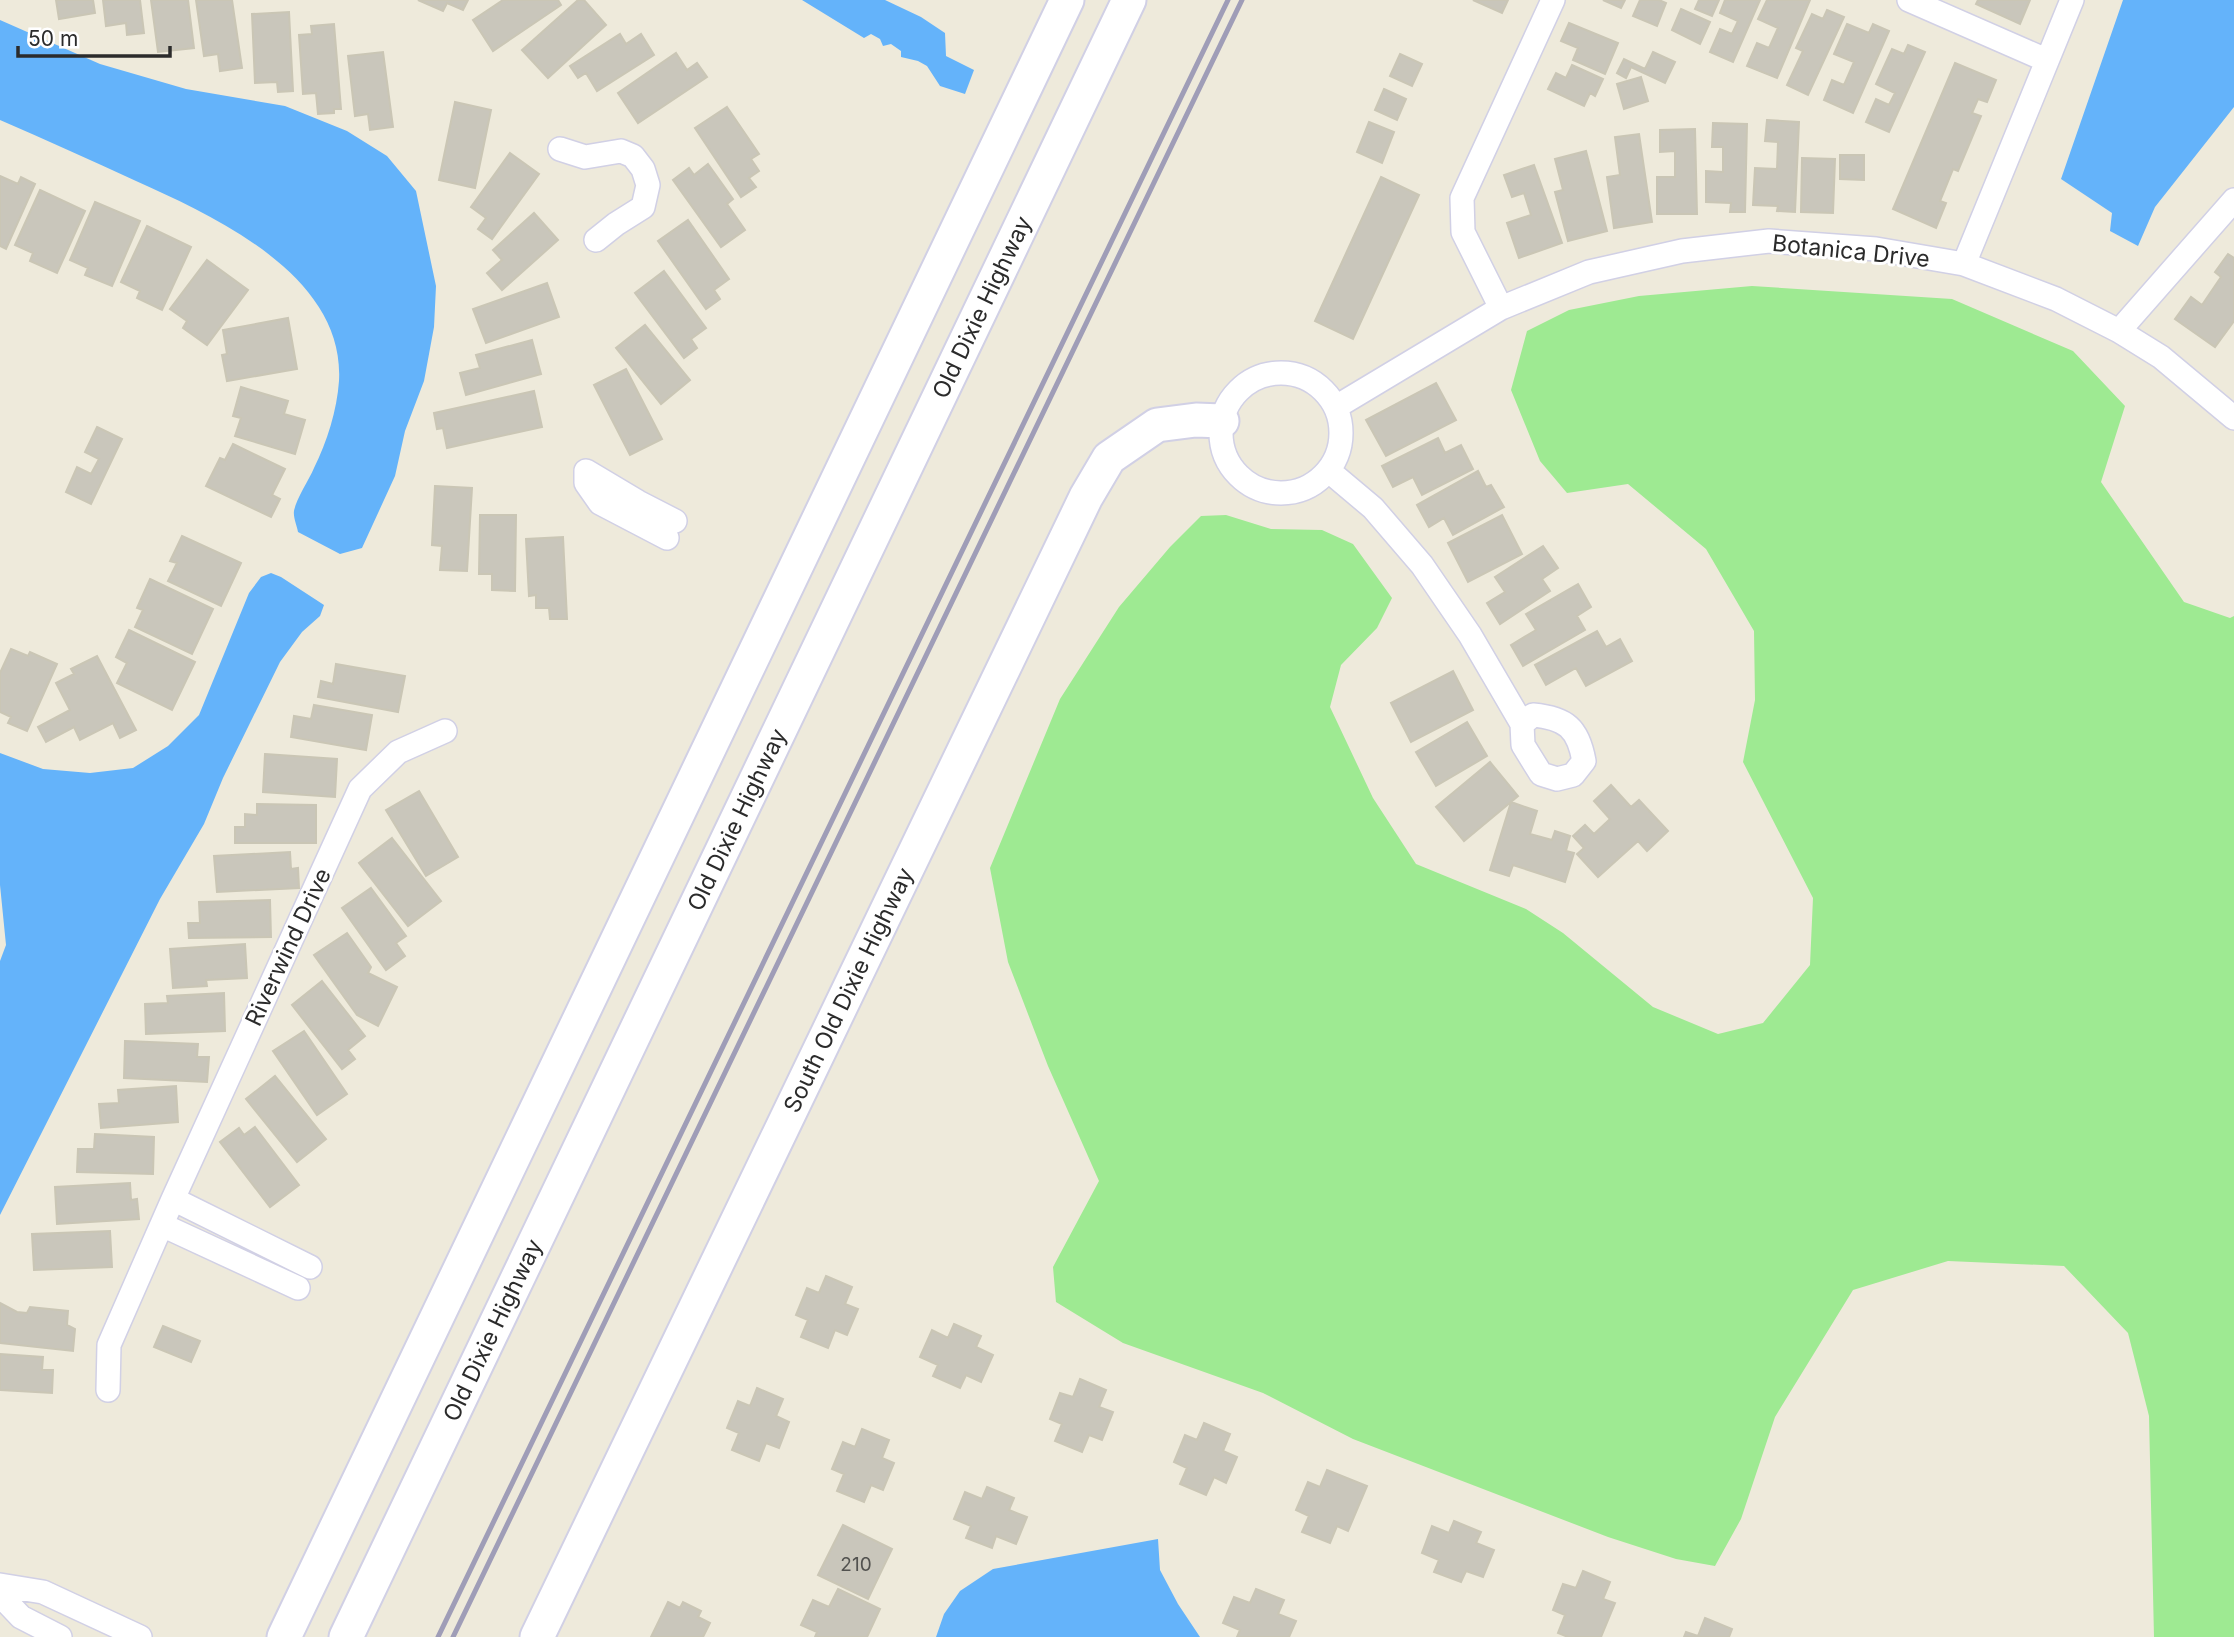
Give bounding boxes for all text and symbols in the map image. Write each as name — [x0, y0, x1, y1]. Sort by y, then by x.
scale bar — [18, 14, 170, 58]
text: 50 m — [28, 26, 78, 51]
street label: Old Dixie Highway — [927, 212, 1038, 403]
street label: Botanica Drive — [1771, 229, 1931, 273]
street label: Old Dixie Highway — [681, 724, 792, 915]
street label: South Old Dixie Highway — [778, 863, 919, 1117]
street label: Riverwind Drive — [239, 864, 337, 1030]
street label: Old Dixie Highway — [437, 1235, 548, 1426]
house number: 210 — [840, 1553, 872, 1576]

